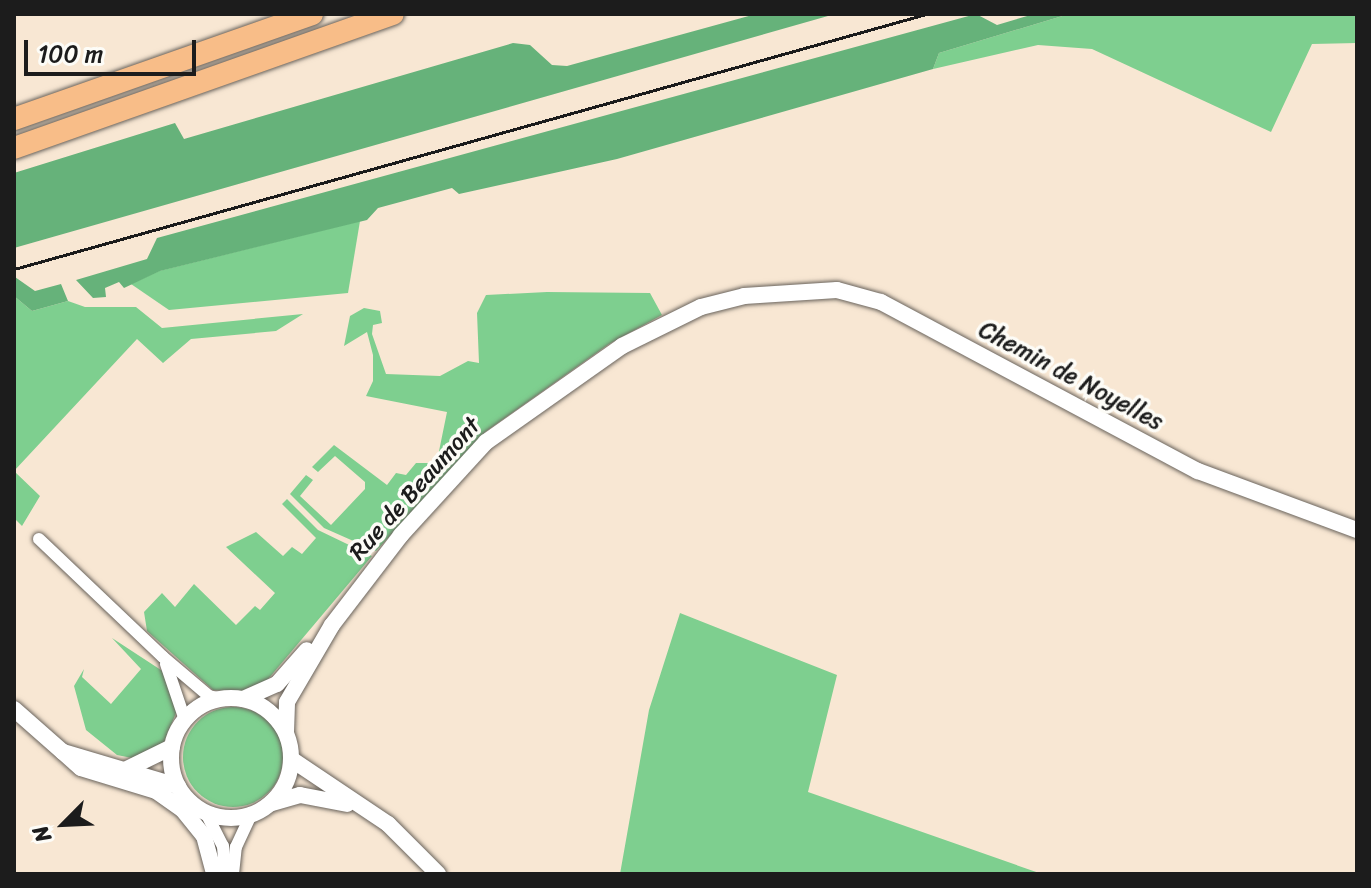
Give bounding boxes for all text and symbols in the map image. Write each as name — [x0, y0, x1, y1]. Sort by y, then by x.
scale bar — [28, 24, 200, 74]
text: 100 m — [38, 33, 103, 75]
street label: Chemin de Noyelles — [974, 315, 1168, 437]
street label: Rue de Beaumont — [343, 411, 487, 567]
north arrow — [24, 784, 104, 864]
text: N — [21, 819, 63, 849]

